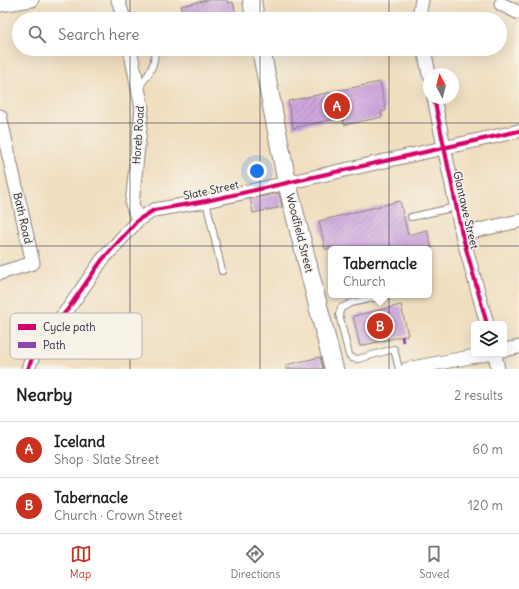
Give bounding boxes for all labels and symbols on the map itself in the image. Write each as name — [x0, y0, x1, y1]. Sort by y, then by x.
north arrow — [423, 68, 459, 104]
pin: A — [324, 91, 350, 121]
street label: Horeb Road — [129, 105, 147, 165]
your location — [247, 161, 267, 181]
street label: Glantawe Street — [450, 170, 482, 251]
street label: Slate Street — [182, 177, 240, 203]
street label: Bath Road — [10, 191, 36, 245]
street label: Woodfield Street — [283, 192, 317, 274]
pin: B — [367, 311, 393, 341]
legend — [10, 313, 142, 359]
text: Cycle path — [43, 320, 96, 334]
text: Path — [43, 338, 66, 352]

